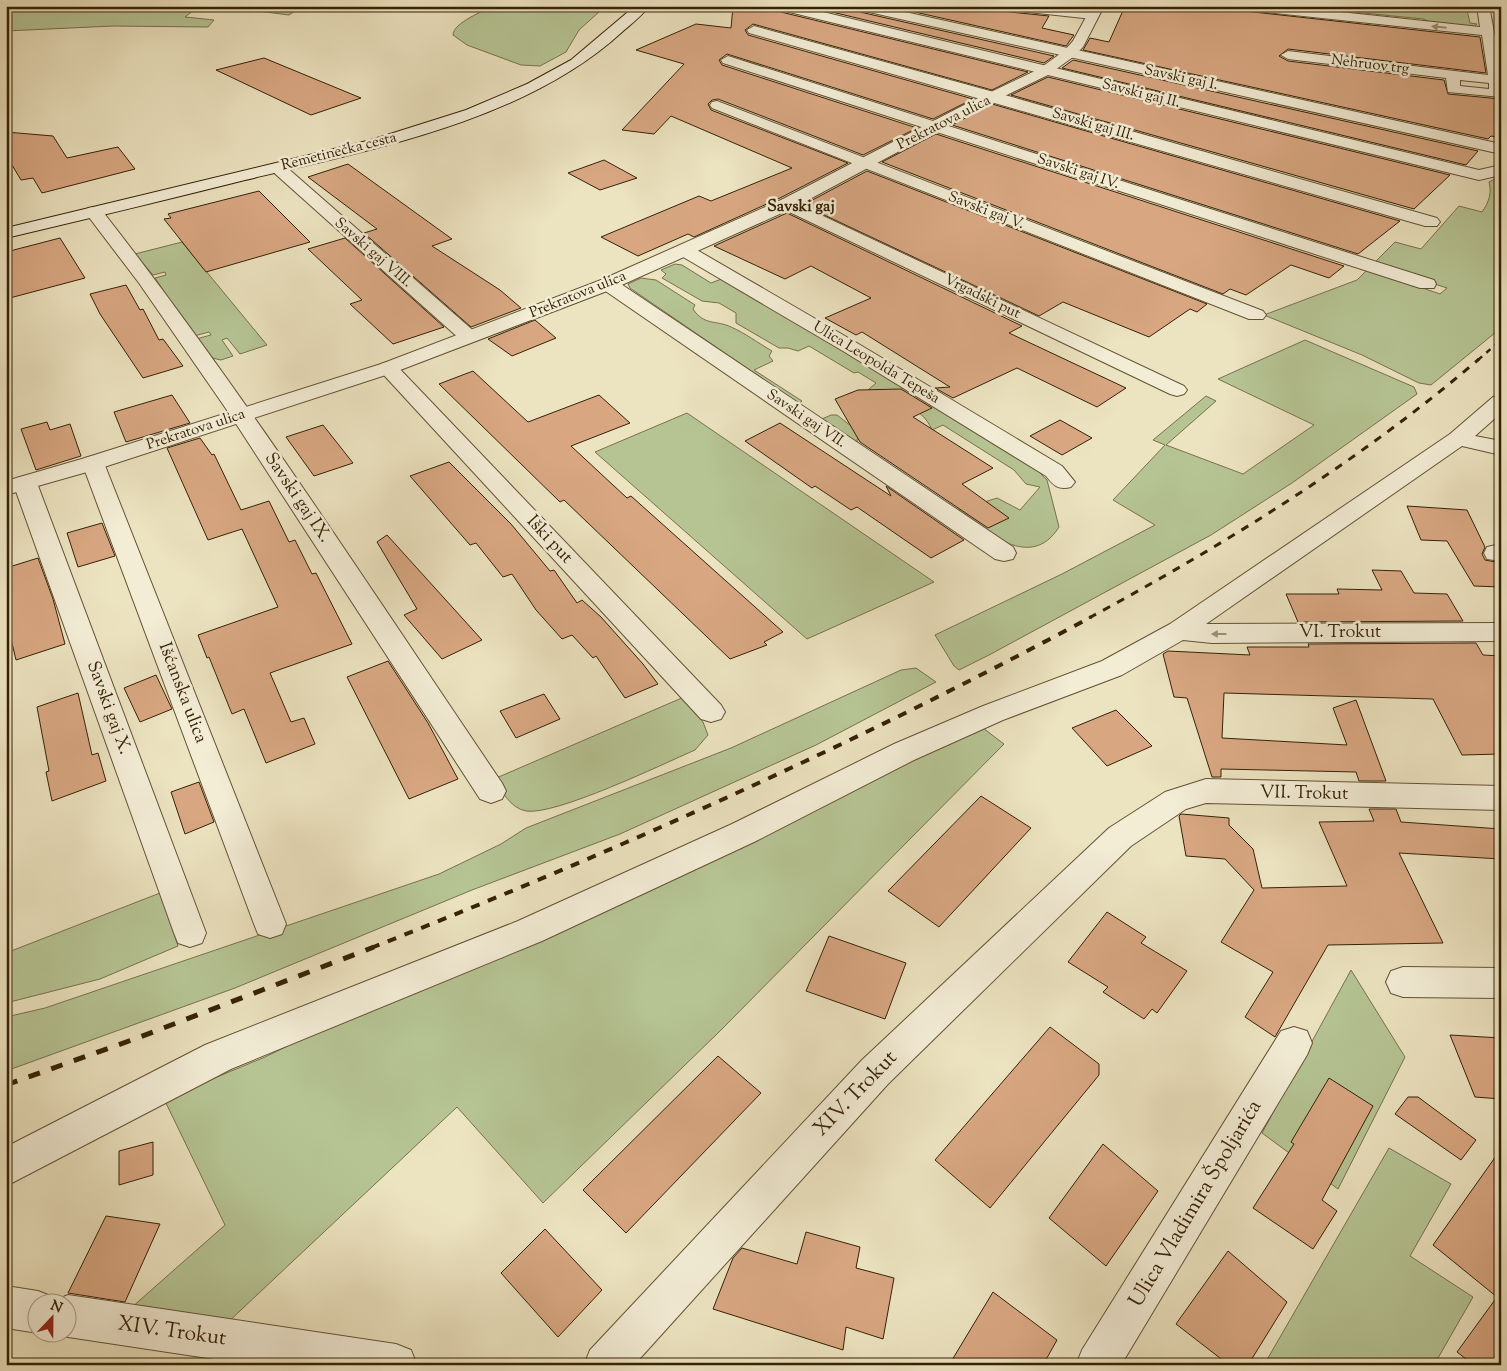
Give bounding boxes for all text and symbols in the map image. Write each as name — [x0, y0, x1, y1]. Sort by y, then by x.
one-way arrow — [1431, 23, 1447, 31]
street label: Nehruov trg — [1330, 50, 1410, 80]
street label: Savski gaj I. — [1142, 60, 1220, 96]
street label: Savski gaj II. — [1100, 74, 1182, 114]
street label: Prekratova ulica — [894, 90, 995, 156]
street label: Savski gaj III. — [1049, 103, 1137, 147]
street label: Remetinečka cesta — [279, 127, 399, 176]
street label: Savski gaj IV. — [1034, 149, 1122, 195]
street label: Savski gaj V. — [945, 187, 1027, 235]
district label: Savski gaj — [767, 196, 835, 219]
street label: Savski gaj VIII. — [329, 213, 417, 293]
street label: Prekratova ulica — [526, 266, 630, 324]
street label: Vrgadski put — [940, 269, 1024, 325]
street label: Ulica Leopolda Tepeša — [809, 317, 944, 409]
street label: Savski gaj VII. — [762, 385, 850, 453]
street label: Prekratova ulica — [144, 404, 248, 456]
street label: Savski gaj IX. — [257, 448, 337, 548]
street label: Iški put — [520, 510, 578, 570]
street label: VI. Trokut — [1299, 620, 1381, 646]
one-way arrow — [1211, 630, 1227, 638]
street label: Išćanska ulica — [151, 639, 213, 747]
street label: Savski gaj X. — [79, 658, 137, 758]
street label: VII. Trokut — [1260, 780, 1348, 808]
street label: XIV. Trokut — [807, 1044, 905, 1144]
street label: Ulica Vladimira Špoljarića — [1122, 1094, 1270, 1313]
north arrow — [28, 1294, 78, 1344]
text: N — [47, 1296, 65, 1319]
street label: XIV. Trokut — [116, 1310, 228, 1354]

